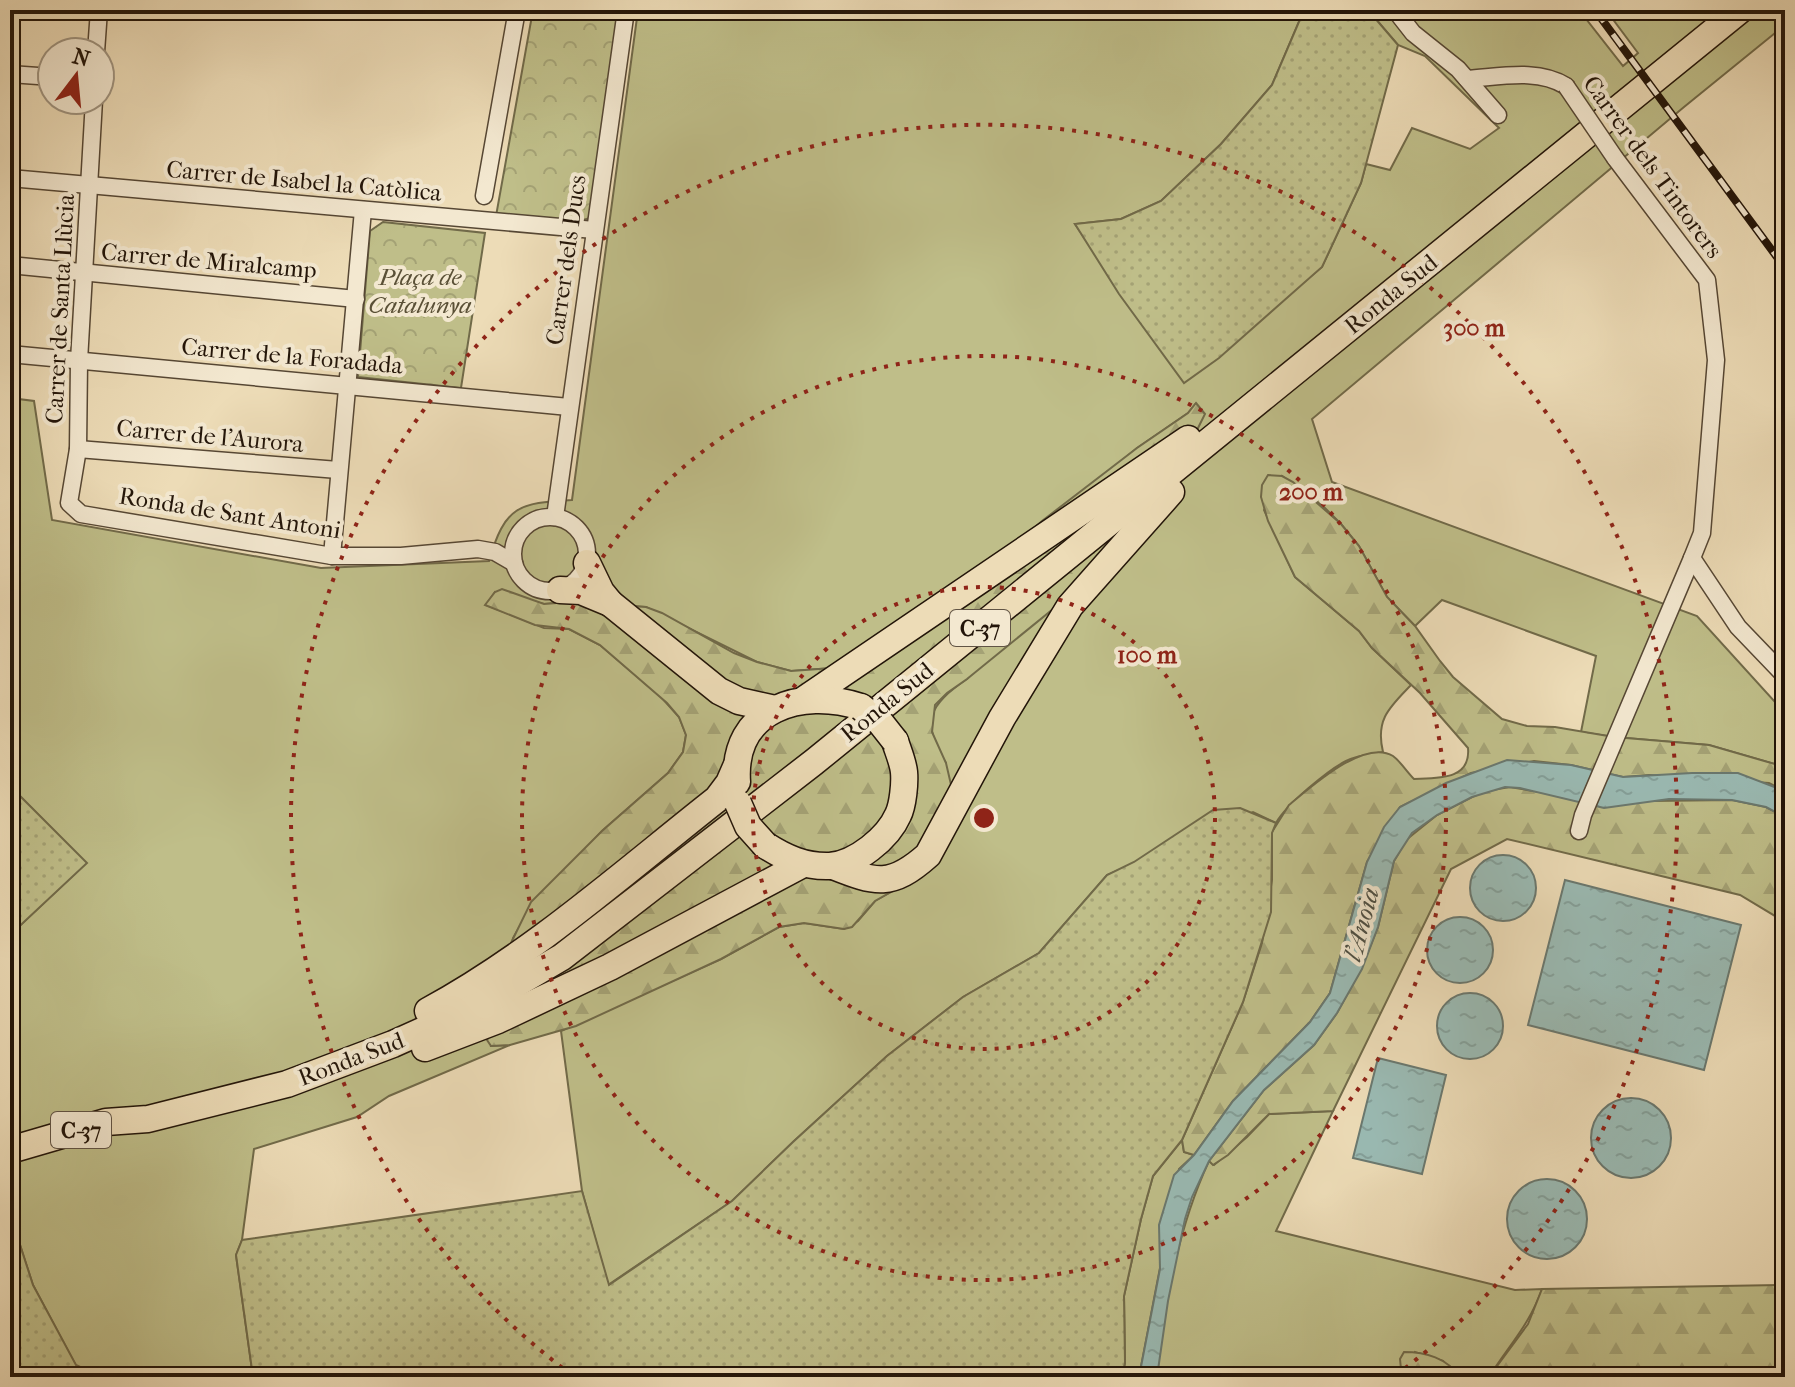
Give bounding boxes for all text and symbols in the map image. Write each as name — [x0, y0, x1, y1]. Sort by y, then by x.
north arrow — [36, 36, 116, 116]
text: N — [70, 43, 93, 73]
street label: Carrer dels Tintorers — [1577, 70, 1729, 264]
street label: Carrer de Isabel la Catòlica — [165, 155, 444, 207]
street label: Carrer dels Ducs — [540, 173, 592, 347]
street label: Carrer de Santa Llùcia — [40, 192, 80, 425]
street label: Carrer de Miralcamp — [100, 238, 318, 284]
street label: Ronda Sud — [1339, 248, 1444, 340]
park label: Plaça de Catalunya — [368, 263, 472, 319]
text: 300 m — [1443, 314, 1506, 342]
street label: Carrer de la Foradada — [180, 332, 405, 380]
street label: Carrer de l'Aurora — [115, 414, 306, 458]
text: 200 m — [1279, 478, 1344, 506]
street label: Ronda de Sant Antoni — [117, 482, 343, 544]
road number: C-37 — [950, 610, 1010, 646]
text: 100 m — [1117, 641, 1178, 669]
street label: Ronda Sud — [835, 656, 940, 748]
centre of rings — [970, 804, 998, 832]
water label: l'Anoia — [1337, 884, 1386, 965]
street label: Ronda Sud — [294, 1026, 409, 1092]
road number: C-37 — [51, 1112, 111, 1148]

